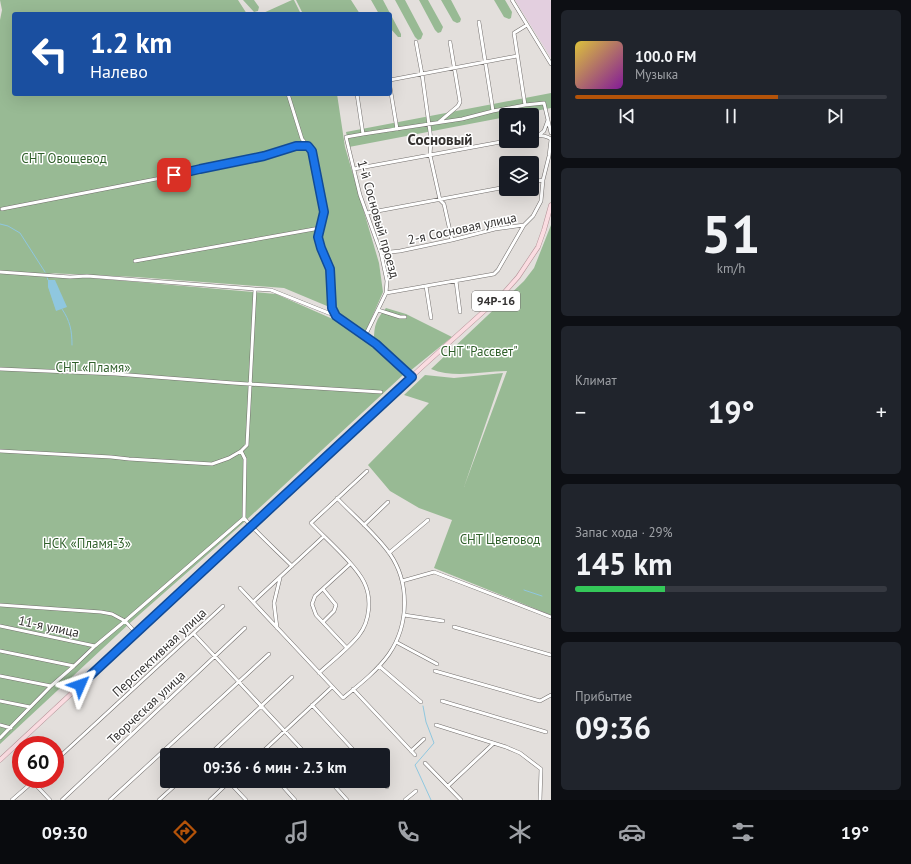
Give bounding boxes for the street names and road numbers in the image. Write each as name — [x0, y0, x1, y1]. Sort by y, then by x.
street label: 1-й Сосновый проезд — [354, 158, 404, 280]
street label: 2-я Сосновая улица — [406, 209, 518, 248]
road number: 94Р-16 — [472, 291, 520, 311]
street label: Перспективная улица — [109, 604, 210, 700]
street label: 11-я улица — [17, 612, 81, 641]
street label: Творческая улица — [104, 667, 189, 748]

